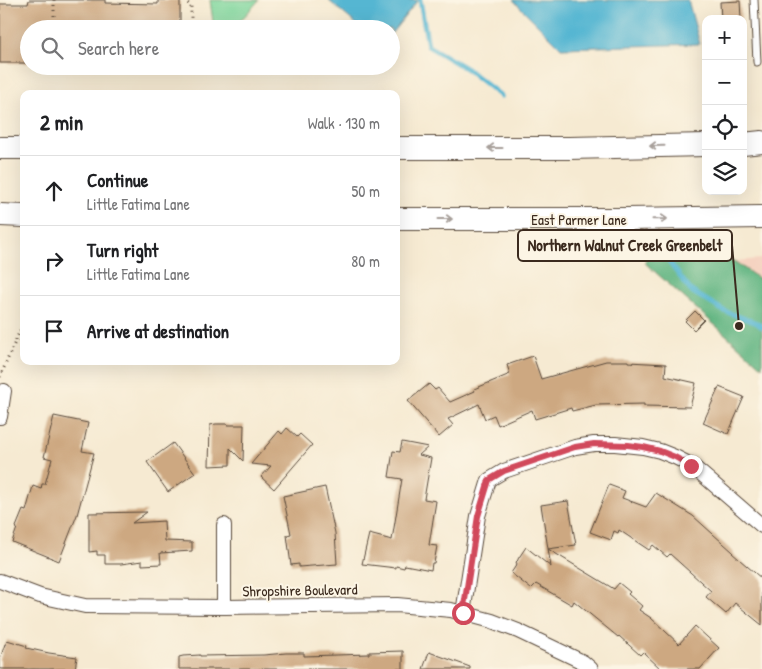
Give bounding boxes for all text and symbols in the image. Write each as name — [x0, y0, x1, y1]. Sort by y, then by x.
map controls — [702, 15, 747, 195]
button: + — [702, 15, 747, 60]
search box — [20, 20, 400, 75]
icon: search — [38, 34, 66, 62]
text: Search here — [78, 35, 159, 61]
button: − — [702, 60, 747, 105]
button: locate — [702, 105, 747, 150]
text: 2 min — [40, 108, 83, 137]
text: Walk · 130 m — [308, 112, 380, 134]
one-way arrow — [649, 142, 665, 151]
one-way arrow — [487, 143, 503, 153]
button: layers — [702, 150, 747, 195]
text: Continue — [87, 167, 148, 193]
icon: ahead — [40, 177, 68, 205]
text: 50 m — [352, 180, 380, 202]
text: Little Fatima Lane — [87, 193, 190, 215]
street label: East Parmer Lane — [531, 209, 627, 230]
one-way arrow — [436, 214, 453, 224]
one-way arrow — [652, 214, 668, 223]
callout: Northern Walnut Creek Greenbelt — [518, 230, 732, 261]
text: Northern Walnut Creek Greenbelt — [528, 234, 723, 256]
text: Turn right — [87, 237, 158, 263]
icon: right — [40, 247, 68, 275]
text: 80 m — [351, 250, 380, 272]
text: Little Fatima Lane — [87, 263, 190, 285]
icon: arrive — [40, 317, 68, 345]
text: Arrive at destination — [87, 318, 229, 344]
route end — [680, 455, 703, 478]
street label: Shropshire Boulevard — [242, 578, 358, 602]
route start — [452, 602, 475, 625]

